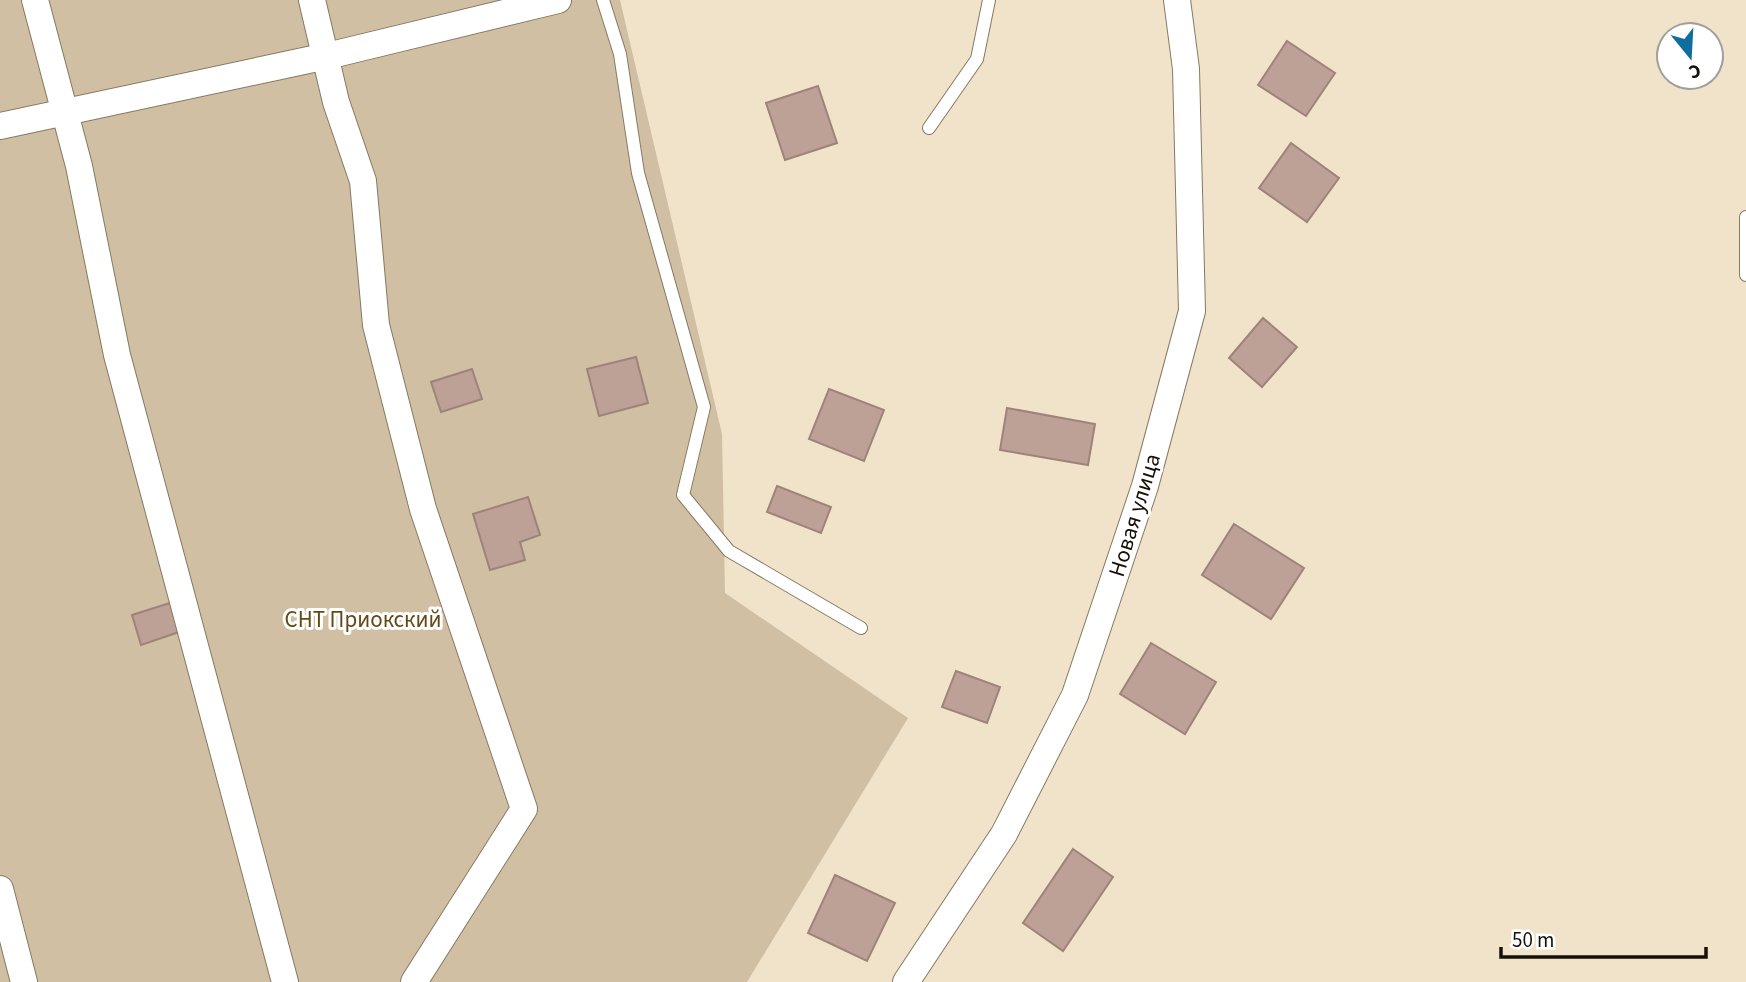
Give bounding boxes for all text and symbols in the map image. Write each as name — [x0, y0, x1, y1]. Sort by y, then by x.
north arrow — [1655, 21, 1725, 91]
text: С — [1685, 56, 1704, 85]
street label: Новая улица — [1100, 449, 1169, 581]
park label: СНТ Приокский — [285, 603, 441, 636]
scale bar — [1501, 916, 1706, 960]
text: 50 m — [1512, 925, 1554, 955]

